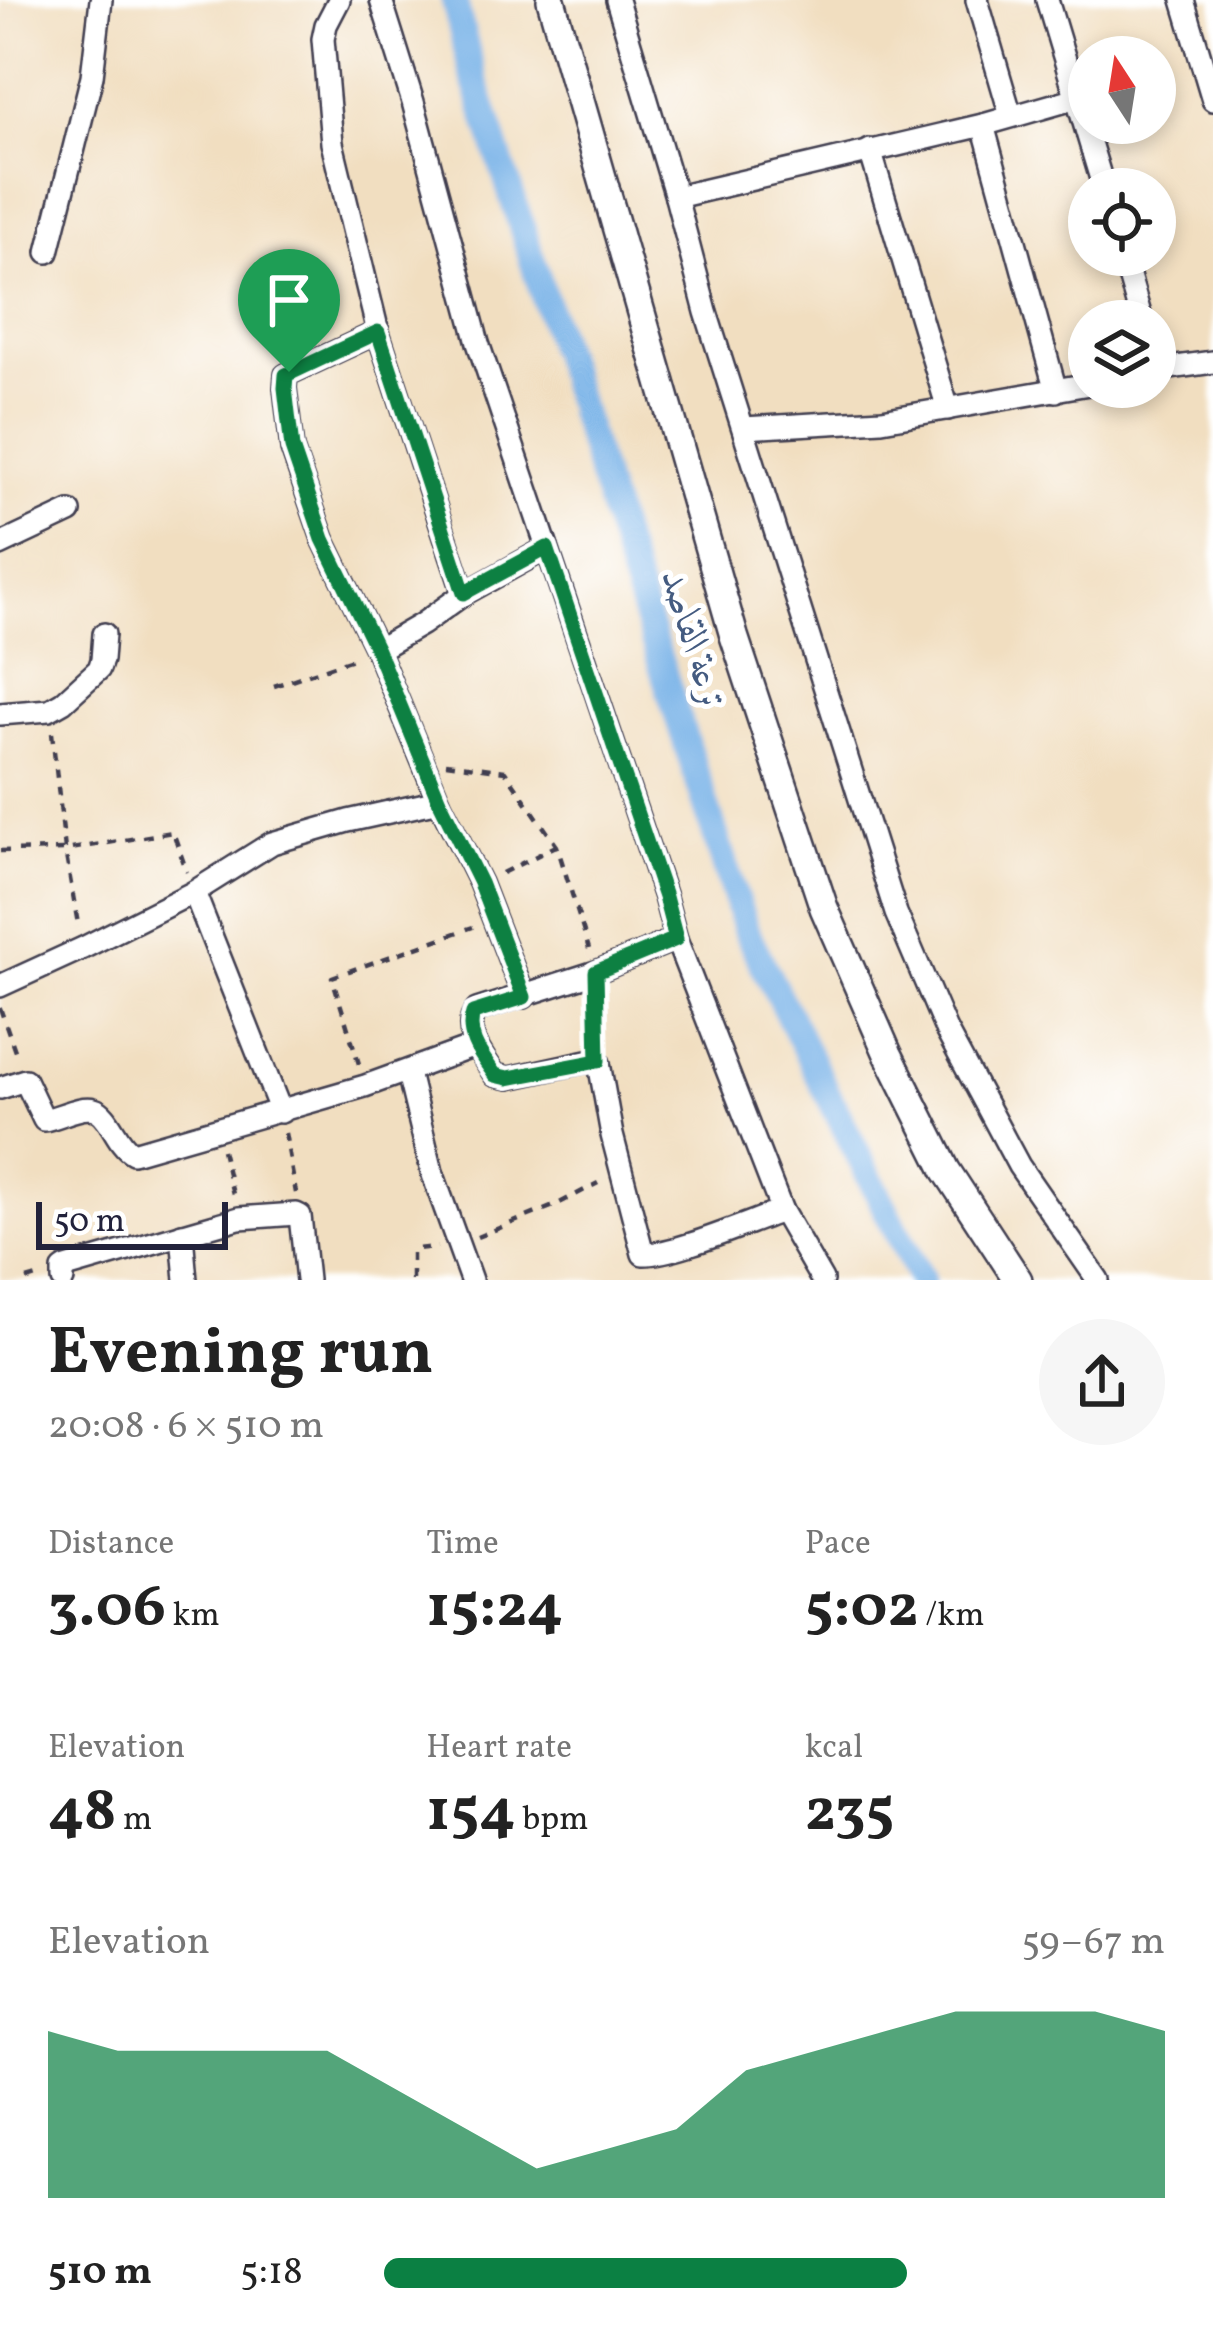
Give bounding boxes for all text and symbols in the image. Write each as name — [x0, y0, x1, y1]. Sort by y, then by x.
north arrow — [1068, 36, 1176, 144]
map controls — [1068, 36, 1176, 408]
button: locate — [1068, 168, 1176, 276]
pin — [238, 249, 340, 372]
icon: arrive — [256, 267, 322, 333]
button: layers — [1068, 300, 1176, 408]
water label: ترعة القاصد — [645, 564, 739, 719]
scale bar — [36, 1196, 228, 1249]
text: 50 m — [54, 1200, 125, 1246]
text: Evening run — [48, 1309, 434, 1401]
button: share — [1039, 1319, 1165, 1445]
text: 20:08 · 6 × 510 m — [48, 1400, 324, 1454]
text: Distance — [48, 1522, 174, 1568]
text: Time — [426, 1522, 499, 1568]
text: Pace — [805, 1522, 871, 1568]
text: 3.06 — [48, 1568, 166, 1651]
text: 15:24 — [426, 1568, 563, 1651]
text: 5:02 — [805, 1568, 919, 1651]
text: km — [166, 1594, 220, 1640]
text: /km — [919, 1594, 985, 1640]
text: Elevation — [48, 1726, 185, 1772]
text: Heart rate — [426, 1726, 572, 1772]
text: kcal — [805, 1726, 863, 1772]
text: 48 — [48, 1772, 117, 1855]
text: 154 — [426, 1772, 516, 1855]
text: 235 — [805, 1772, 894, 1855]
text: m — [117, 1798, 152, 1844]
text: bpm — [516, 1798, 588, 1844]
text: Elevation — [48, 1916, 210, 1970]
text: 59–67 m — [1021, 1916, 1165, 1970]
text: 510 m — [48, 2246, 152, 2300]
text: 5:18 — [240, 2246, 303, 2300]

